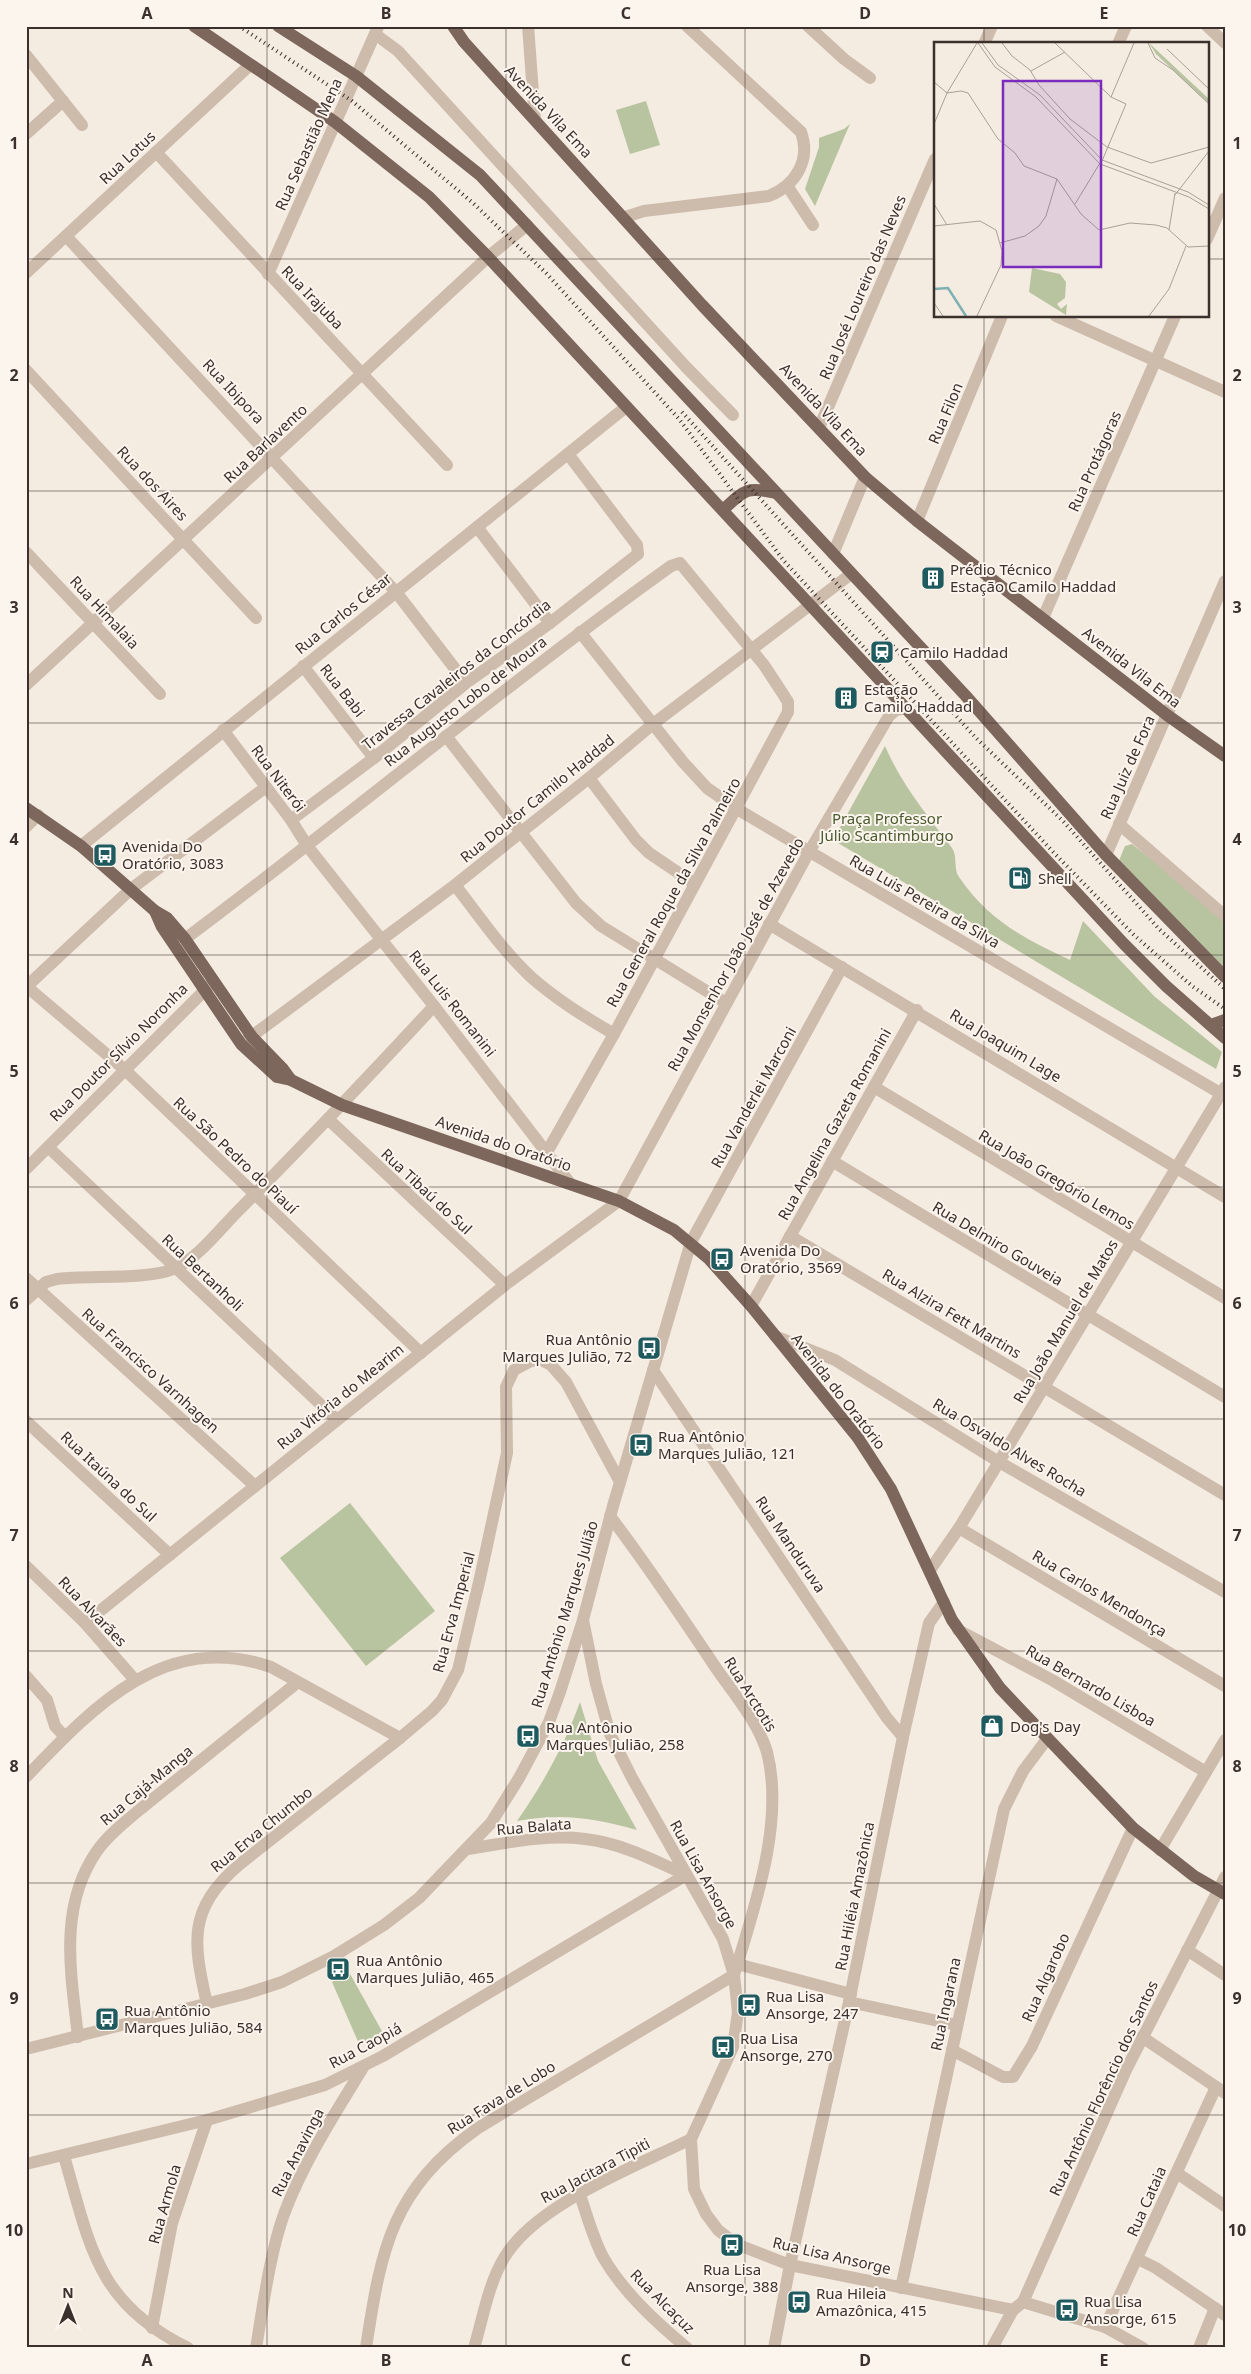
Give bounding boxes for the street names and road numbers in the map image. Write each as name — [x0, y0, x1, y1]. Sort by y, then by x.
street label: Avenida Vila Ema — [501, 60, 597, 162]
street label: Rua Sebastião Mena — [270, 75, 346, 213]
street label: Rua Lotus — [95, 126, 159, 188]
street label: Rua José Loureiro das Neves — [814, 192, 910, 382]
street label: Rua Irajuba — [278, 261, 348, 333]
street label: Rua Ibipora — [199, 354, 269, 428]
street label: Avenida Vila Ema — [776, 358, 872, 460]
street label: Rua Filon — [923, 379, 967, 447]
street label: Rua Barlavento — [219, 399, 311, 487]
street label: Rua Protágoras — [1063, 407, 1125, 515]
street label: Rua dos Aires — [113, 441, 193, 525]
street label: Rua Carlos César — [291, 568, 395, 658]
street label: Rua Himalaia — [66, 571, 144, 653]
street label: Travessa Cavaleiros da Concórdia — [358, 594, 554, 754]
street label: Avenida Vila Ema — [1078, 622, 1186, 712]
street label: Rua Augusto Lobo de Moura — [380, 631, 550, 771]
street label: Rua Babi — [316, 659, 370, 721]
street label: Rua Juiz de Fora — [1095, 712, 1159, 822]
street label: Rua Doutor Camilo Haddad — [456, 729, 618, 867]
street label: Rua Niterói — [247, 740, 311, 816]
street label: Rua General Roque da Silva Palmeiro — [601, 774, 745, 1010]
street label: Rua Monsenhor João José de Azevedo — [662, 834, 808, 1074]
street label: Rua Luis Pereira da Silva — [846, 850, 1004, 952]
street label: Rua Luis Romanini — [405, 946, 501, 1060]
street label: Rua Doutor Sílvio Noronha — [45, 979, 191, 1125]
street label: Rua Joaquim Lage — [947, 1004, 1065, 1086]
street label: Rua Vanderlei Marconi — [706, 1023, 800, 1171]
street label: Rua Angelina Gazeta Romanini — [773, 1024, 895, 1224]
street label: Rua São Pedro do Piauí — [170, 1092, 303, 1219]
street label: Avenida do Oratório — [434, 1110, 574, 1176]
street label: Rua João Gregório Lemos — [975, 1124, 1139, 1234]
street label: Rua Tibaú do Sul — [377, 1144, 477, 1238]
street label: Rua Delmiro Gouveia — [929, 1196, 1067, 1290]
street label: Rua Bertanholi — [158, 1229, 248, 1315]
street label: Rua João Manuel de Matos — [1008, 1235, 1122, 1407]
street label: Rua Alzira Fett Martins — [879, 1264, 1025, 1362]
street label: Rua Francisco Varnhagen — [78, 1303, 224, 1437]
street label: Avenida do Oratório — [787, 1329, 891, 1453]
street label: Rua Vitória do Mearim — [273, 1339, 407, 1453]
street label: Rua Osvaldo Alves Rocha — [929, 1393, 1091, 1501]
street label: Rua Itaúna do Sul — [57, 1426, 161, 1526]
street label: Rua Manduruva — [751, 1492, 831, 1596]
street label: Rua Antônio Marques Julião — [526, 1518, 602, 1710]
street label: Rua Carlos Mendonça — [1029, 1545, 1171, 1641]
street label: Rua Erva Imperial — [427, 1549, 479, 1675]
street label: Rua Alvarães — [54, 1572, 132, 1650]
street label: Rua Bernardo Lisboa — [1022, 1640, 1160, 1730]
street label: Rua Arctotis — [720, 1653, 782, 1735]
street label: Rua Cajá-Manga — [96, 1740, 196, 1830]
street label: Rua Erva Chumbo — [206, 1782, 316, 1876]
street label: Rua Balata — [496, 1813, 572, 1839]
street label: Rua Lisa Ansorge — [666, 1816, 742, 1932]
street label: Rua Hiléia Amazônica — [830, 1820, 878, 1972]
street label: Rua Algarobo — [1016, 1929, 1074, 2025]
street label: Rua Ingarana — [925, 1956, 965, 2052]
street label: Rua Antônio Florêncio dos Santos — [1044, 1977, 1162, 2199]
street label: Rua Caopiá — [325, 2018, 405, 2072]
street label: Rua Fava de Lobo — [443, 2056, 559, 2138]
street label: Rua Anavinga — [266, 2104, 328, 2200]
street label: Rua Jacitara Tipiti — [537, 2133, 653, 2207]
street label: Rua Armola — [143, 2162, 185, 2246]
street label: Rua Cataia — [1122, 2163, 1170, 2239]
street label: Rua Lisa Ansorge — [771, 2232, 893, 2278]
street label: Rua Alcaçuz — [626, 2264, 700, 2338]

